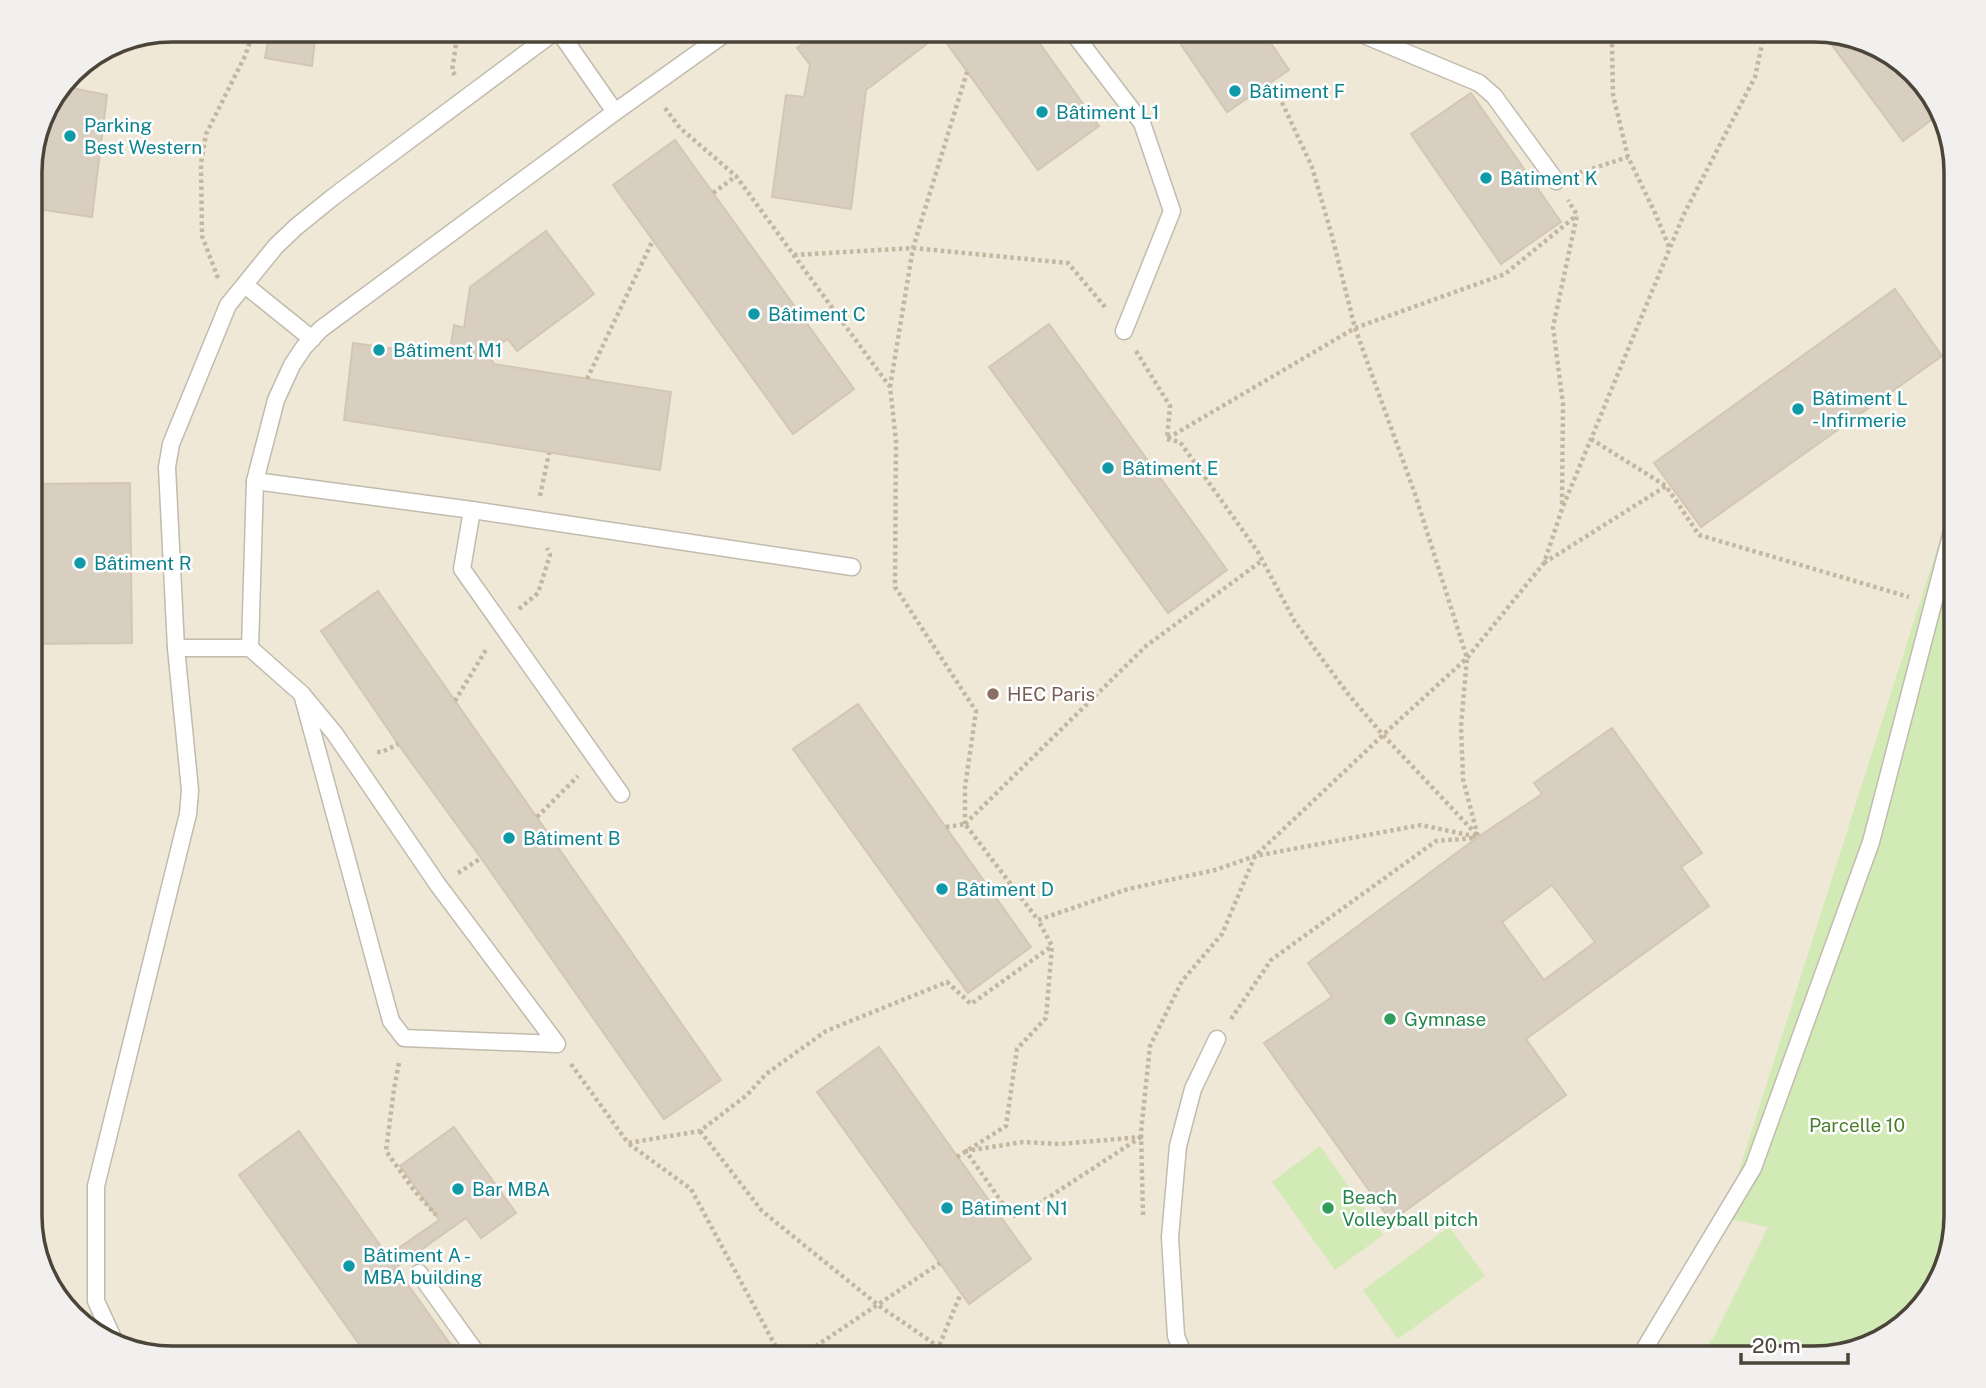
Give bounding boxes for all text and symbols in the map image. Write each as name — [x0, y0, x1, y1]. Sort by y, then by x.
place label: Bâtiment F — [1249, 80, 1345, 102]
marker: Bâtiment F — [1227, 83, 1243, 99]
place label: Bâtiment L1 — [1056, 101, 1160, 123]
marker: Bâtiment L1 — [1034, 104, 1050, 120]
place label: Parking Best Western — [84, 114, 202, 158]
marker: Parking Best Western — [62, 128, 78, 144]
place label: Bâtiment K — [1500, 167, 1598, 189]
marker: Bâtiment K — [1478, 170, 1494, 186]
place label: Bâtiment C — [768, 303, 866, 325]
marker: Bâtiment C — [746, 306, 762, 322]
place label: Bâtiment M1 — [393, 339, 502, 361]
marker: Bâtiment M1 — [371, 342, 387, 358]
place label: Bâtiment L - Infirmerie — [1812, 387, 1908, 431]
marker: Bâtiment L - Infirmerie — [1790, 401, 1806, 417]
place label: Bâtiment E — [1122, 457, 1219, 479]
marker: Bâtiment E — [1100, 460, 1116, 476]
place label: Bâtiment R — [94, 552, 192, 574]
marker: Bâtiment R — [72, 555, 88, 571]
place label: HEC Paris — [1007, 683, 1095, 705]
marker: HEC Paris — [985, 686, 1001, 702]
place label: Bâtiment B — [523, 827, 621, 849]
marker: Bâtiment B — [501, 830, 517, 846]
place label: Bâtiment D — [956, 878, 1054, 900]
marker: Bâtiment D — [934, 881, 950, 897]
place label: Gymnase — [1404, 1008, 1486, 1030]
marker: Gymnase — [1382, 1011, 1398, 1027]
park label: Parcelle 10 — [1809, 1114, 1905, 1136]
place label: Bar MBA — [472, 1178, 550, 1200]
marker: Bar MBA — [450, 1181, 466, 1197]
place label: Beach Volleyball pitch — [1342, 1186, 1478, 1230]
place label: Bâtiment N1 — [961, 1197, 1068, 1219]
marker: Bâtiment N1 — [939, 1200, 955, 1216]
marker: Beach Volleyball pitch — [1320, 1200, 1336, 1216]
place label: Bâtiment A - MBA building — [363, 1244, 482, 1288]
marker: Bâtiment A - MBA building — [341, 1258, 357, 1274]
scale bar — [1741, 1322, 1848, 1366]
text: 20 m — [1752, 1333, 1801, 1358]

